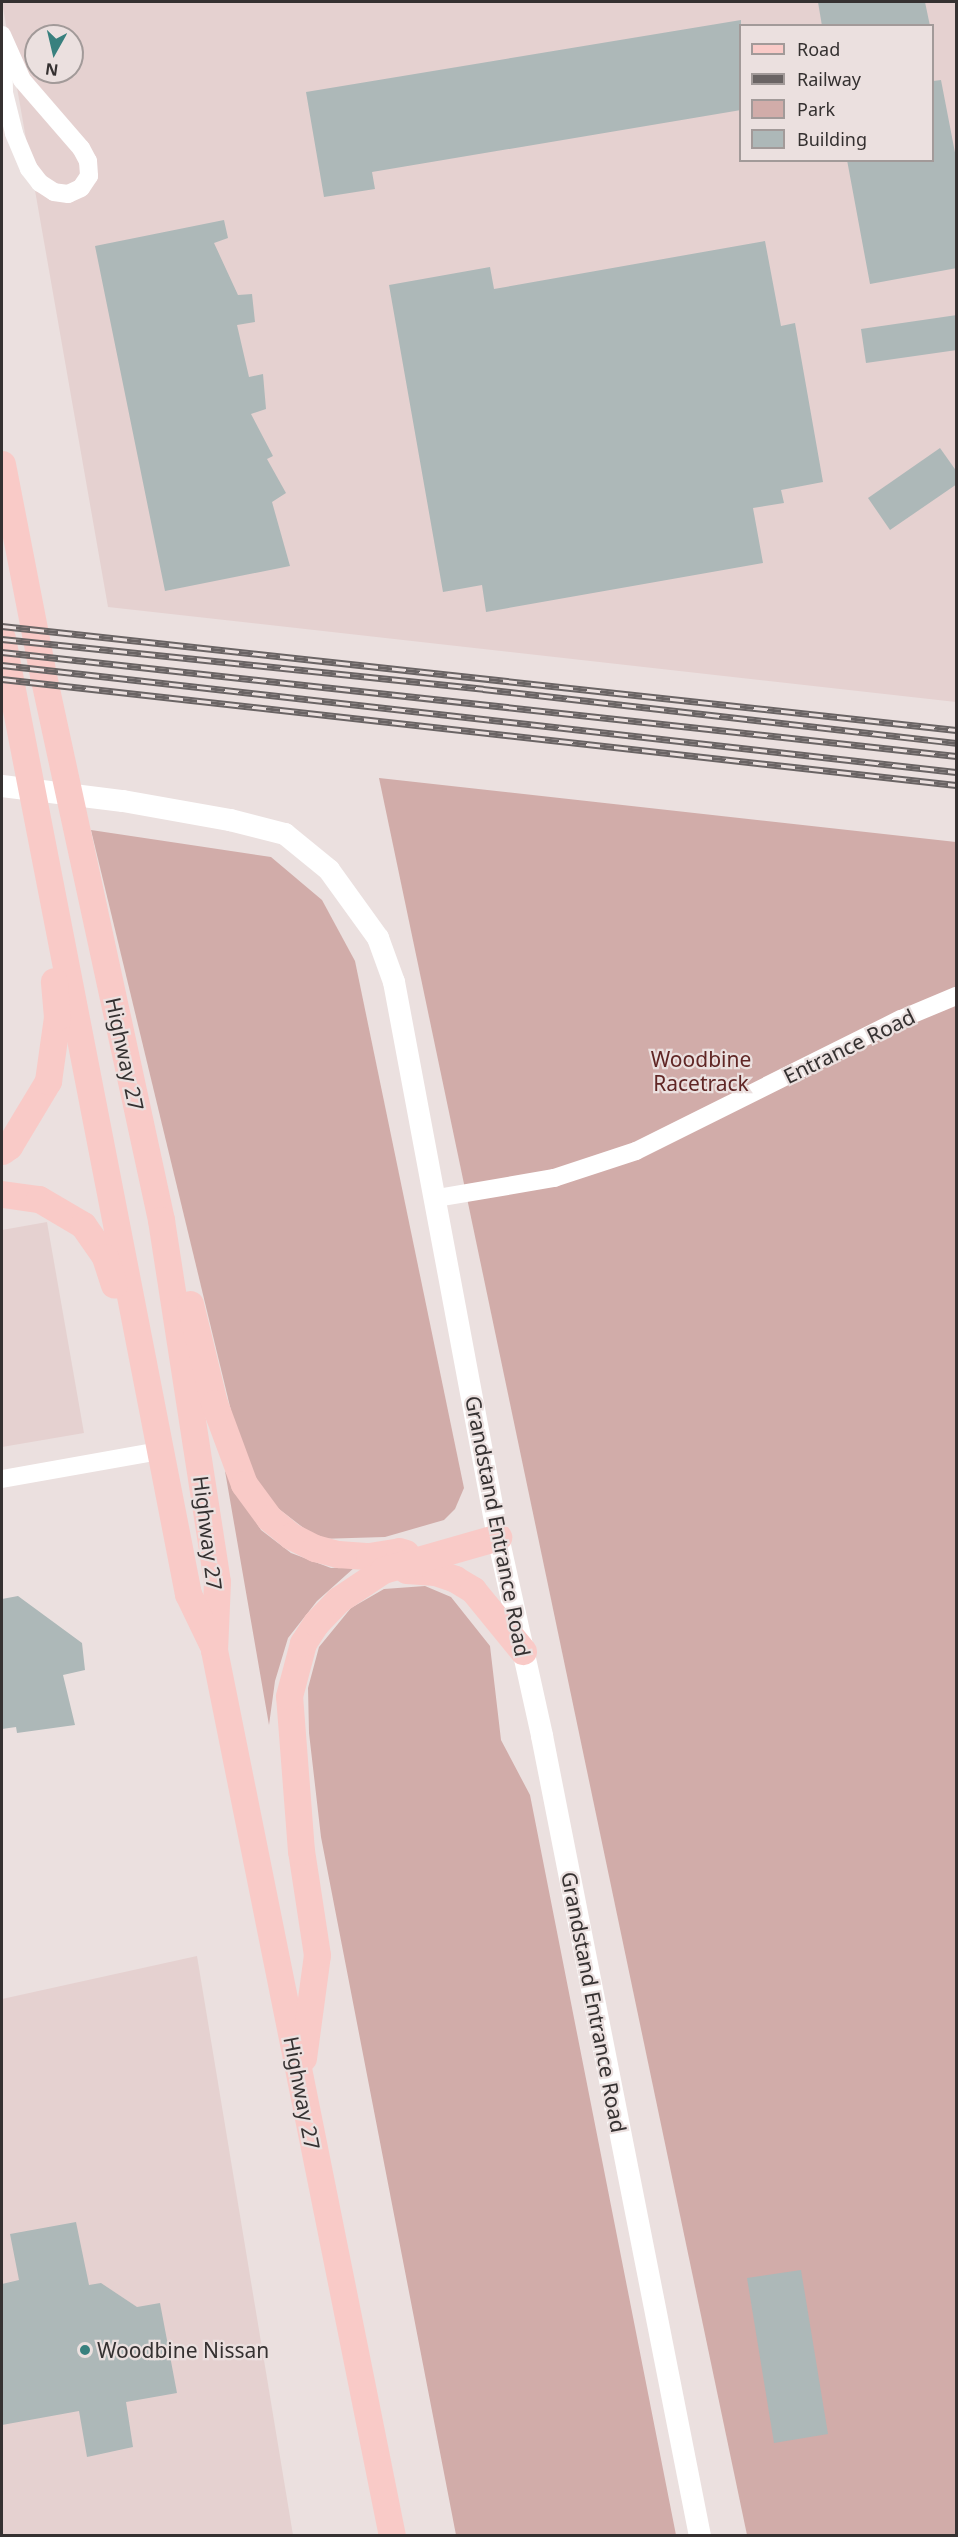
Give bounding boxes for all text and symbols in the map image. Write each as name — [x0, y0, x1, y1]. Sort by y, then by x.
north arrow — [24, 24, 84, 84]
legend — [739, 24, 934, 162]
text: Road — [797, 37, 840, 61]
text: N — [44, 58, 60, 82]
text: Railway — [797, 67, 861, 91]
text: Park — [797, 97, 835, 121]
text: Building — [797, 127, 867, 151]
street label: Highway 27 — [101, 995, 149, 1113]
street label: Entrance Road — [779, 1003, 919, 1089]
park label: Woodbine Racetrack — [651, 1046, 751, 1096]
street label: Grandstand Entrance Road — [460, 1393, 536, 1659]
street label: Highway 27 — [188, 1474, 228, 1592]
street label: Grandstand Entrance Road — [556, 1869, 632, 2135]
street label: Highway 27 — [279, 2034, 325, 2152]
place label: Woodbine Nissan — [97, 2337, 269, 2363]
marker: Woodbine Nissan — [78, 2343, 92, 2357]

